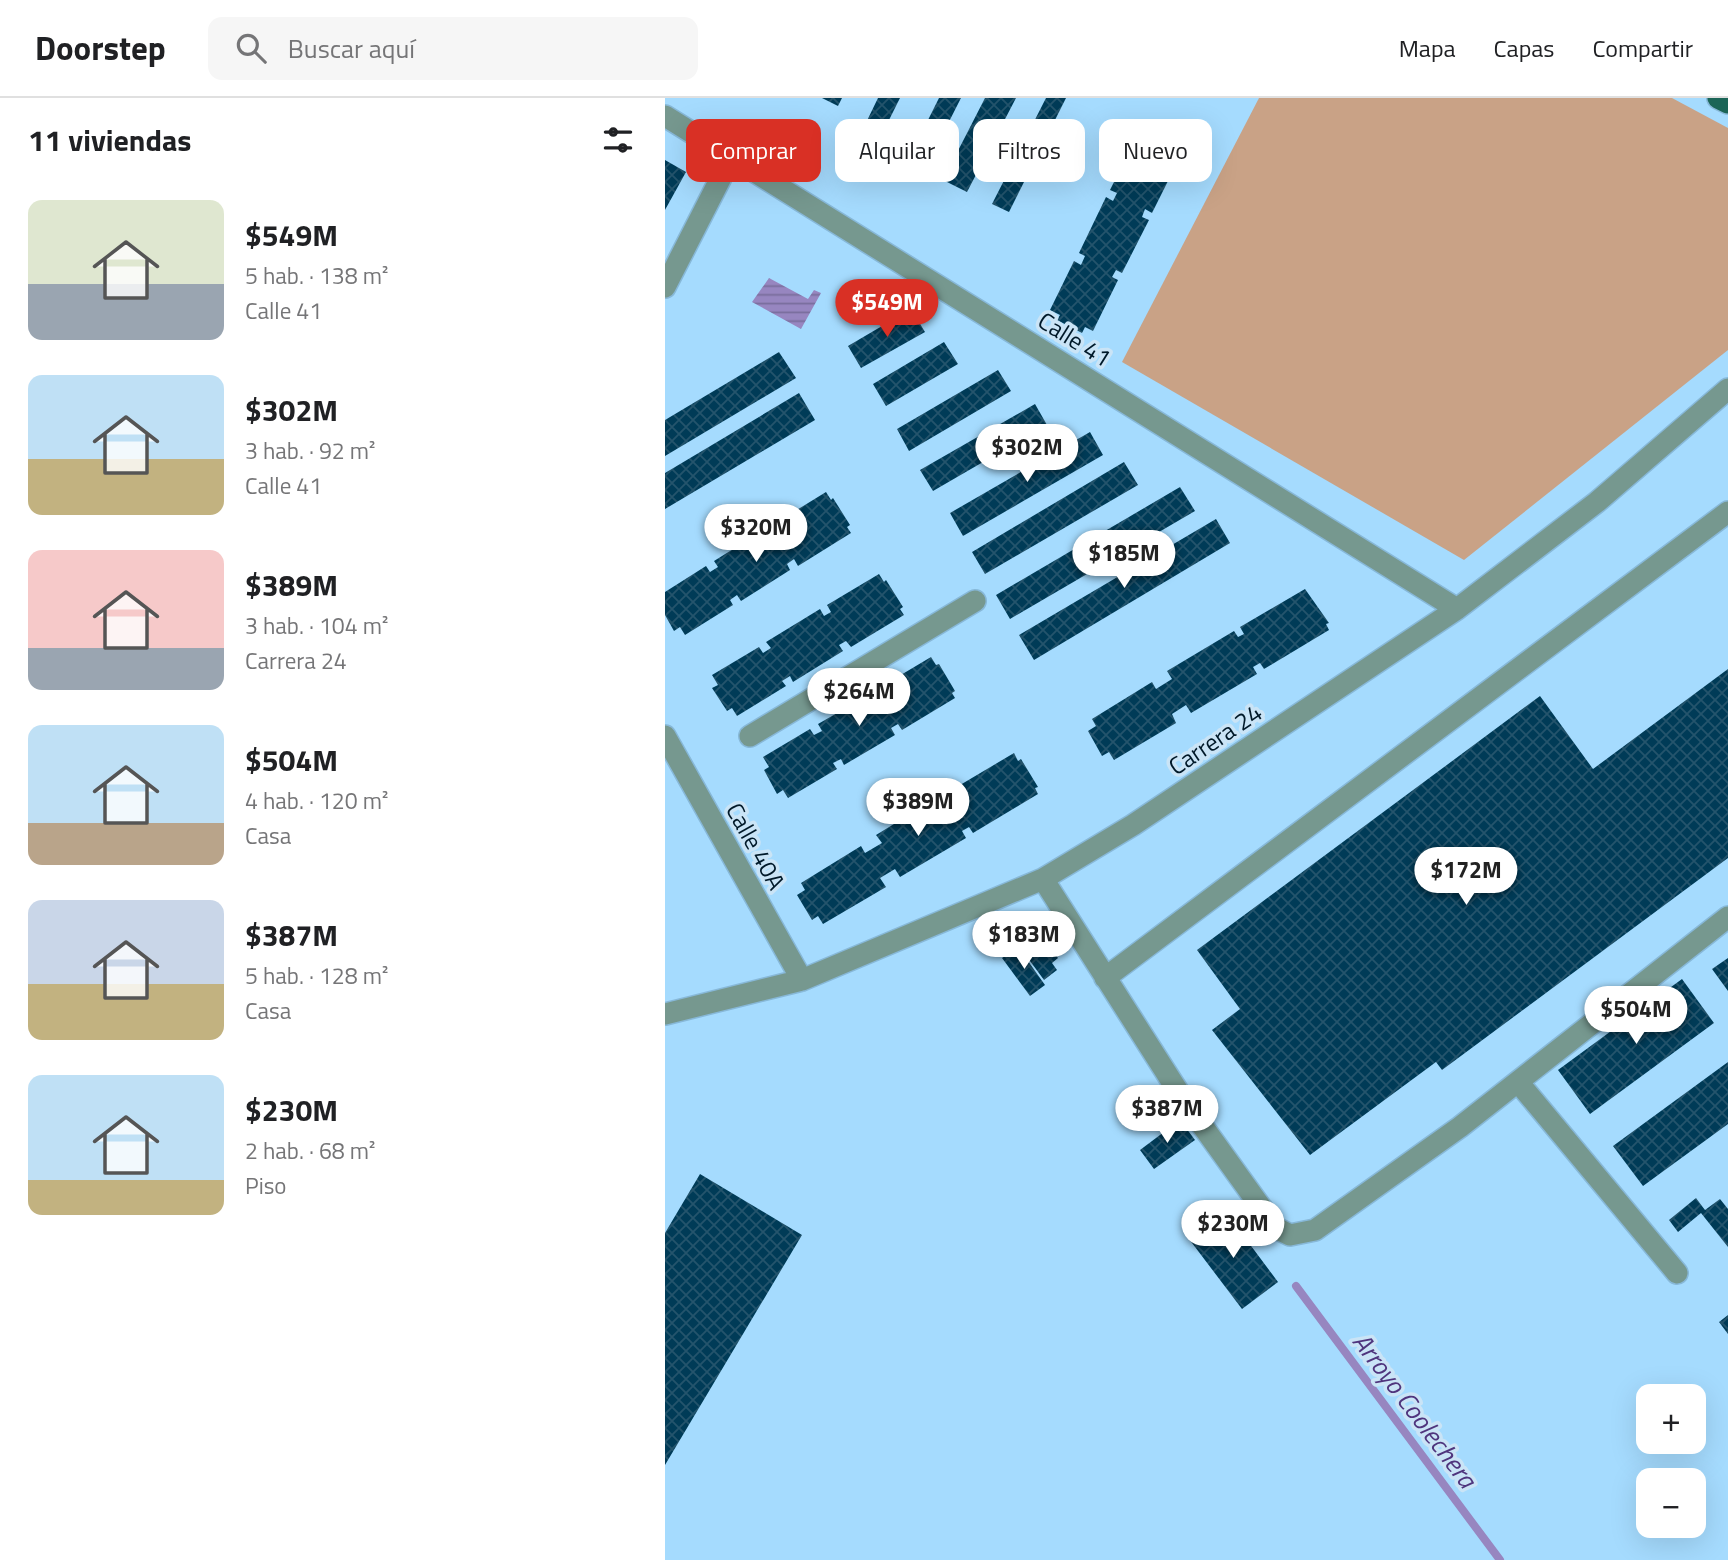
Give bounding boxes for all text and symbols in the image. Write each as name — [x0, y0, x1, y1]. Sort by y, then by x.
search box — [208, 17, 698, 80]
text: Doorstep — [35, 23, 166, 73]
icon: search — [232, 29, 270, 67]
text: Buscar aquí — [288, 29, 415, 68]
text: Mapa — [1399, 30, 1456, 66]
text: Capas — [1494, 30, 1554, 66]
text: Compartir — [1592, 30, 1693, 66]
text: 11 viviendas — [28, 117, 191, 163]
chip: Comprar — [686, 119, 821, 182]
chip: Alquilar — [835, 119, 959, 182]
chip: Filtros — [973, 119, 1085, 182]
chip: Nuevo — [1099, 119, 1212, 182]
icon: filters — [599, 121, 637, 159]
text: $549M — [245, 212, 338, 258]
icon: home — [84, 228, 168, 312]
text: 5 hab. · 138 m² — [245, 258, 388, 293]
pin: $549M — [838, 280, 936, 339]
text: $549M — [851, 284, 923, 319]
text: Calle 41 — [245, 293, 322, 328]
street label: Calle 41 — [1031, 302, 1119, 376]
text: $302M — [245, 387, 338, 433]
icon: home — [84, 403, 168, 487]
pin: $302M — [978, 424, 1076, 484]
text: $302M — [991, 429, 1063, 464]
text: 3 hab. · 92 m² — [245, 433, 375, 468]
text: Calle 41 — [245, 468, 322, 503]
pin: $320M — [707, 504, 805, 564]
text: $320M — [720, 509, 792, 544]
pin: $185M — [1075, 531, 1173, 590]
text: $185M — [1088, 535, 1160, 570]
text: $389M — [245, 562, 338, 608]
icon: home — [84, 578, 168, 662]
text: 3 hab. · 104 m² — [245, 608, 388, 643]
text: Carrera 24 — [245, 643, 347, 678]
pin: $264M — [810, 668, 908, 728]
text: $264M — [823, 673, 895, 708]
street label: Carrera 24 — [1161, 694, 1269, 784]
text: $504M — [245, 737, 338, 783]
icon: home — [84, 753, 168, 837]
pin: $389M — [869, 778, 967, 838]
text: 4 hab. · 120 m² — [245, 783, 388, 818]
text: $389M — [882, 783, 954, 818]
street label: Calle 40A — [717, 796, 795, 896]
text: Casa — [245, 818, 291, 853]
pin: $172M — [1417, 848, 1515, 907]
text: $172M — [1430, 852, 1502, 887]
text: $387M — [245, 912, 338, 958]
pin: $183M — [975, 912, 1073, 971]
text: $183M — [988, 916, 1060, 951]
icon: home — [84, 928, 168, 1012]
text: 5 hab. · 128 m² — [245, 958, 388, 993]
pin: $504M — [1587, 986, 1685, 1046]
text: $504M — [1600, 991, 1672, 1026]
text: Casa — [245, 993, 291, 1028]
pin: $387M — [1118, 1086, 1216, 1145]
text: $230M — [245, 1087, 338, 1133]
text: $387M — [1131, 1090, 1203, 1125]
icon: home — [84, 1103, 168, 1187]
text: 2 hab. · 68 m² — [245, 1133, 375, 1168]
text: Piso — [245, 1168, 287, 1203]
pin: $230M — [1184, 1200, 1282, 1260]
text: $230M — [1197, 1205, 1269, 1240]
water label: Arroyo Coolechera — [1344, 1324, 1488, 1497]
map controls — [1636, 1384, 1706, 1538]
button: + — [1636, 1384, 1706, 1454]
button: − — [1636, 1468, 1706, 1538]

